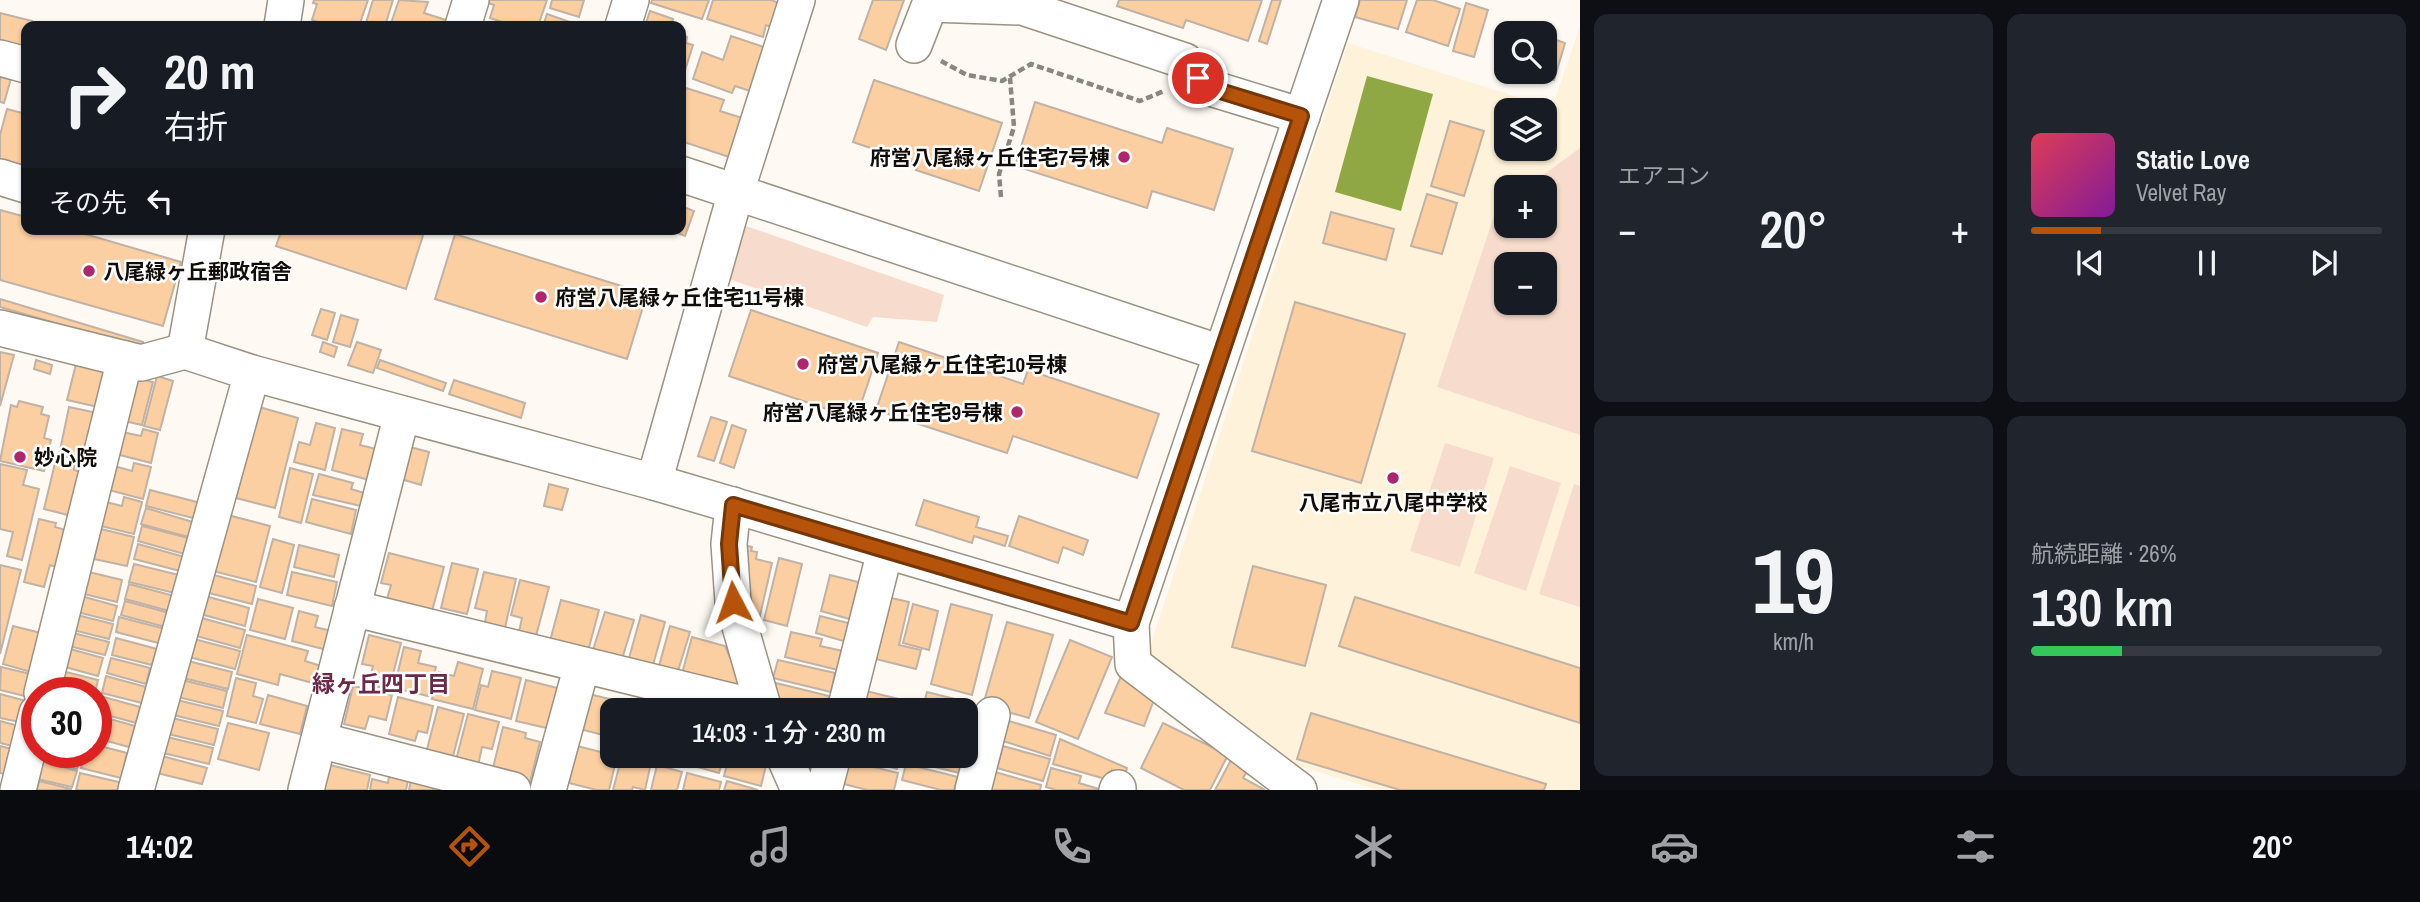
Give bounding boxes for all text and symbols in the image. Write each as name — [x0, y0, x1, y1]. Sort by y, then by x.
map controls — [1494, 21, 1557, 315]
button: search — [1494, 21, 1557, 84]
text: 20 m — [164, 38, 256, 104]
pin — [1168, 48, 1228, 108]
icon: right — [49, 49, 140, 140]
icon: arrive — [1179, 59, 1217, 97]
button: layers — [1494, 98, 1557, 161]
text: 右折 — [164, 105, 228, 148]
text: Static Love — [2136, 142, 2250, 177]
place label: 府営八尾緑ヶ丘住宅7号棟 — [869, 143, 1110, 172]
marker: 府営八尾緑ヶ丘住宅7号棟 — [1116, 149, 1132, 165]
text: エアコン — [1618, 160, 1710, 191]
button: + — [1494, 175, 1557, 238]
text: Velvet Ray — [2136, 177, 2226, 208]
icon: left — [141, 182, 179, 220]
text: その先 — [49, 185, 127, 220]
text: 20° — [1759, 194, 1828, 264]
text: − — [1618, 204, 1636, 255]
text: + — [1951, 204, 1969, 255]
icon: previous — [2071, 244, 2109, 282]
icon: pause — [2188, 244, 2226, 282]
icon: next — [2305, 244, 2343, 282]
button: − — [1494, 252, 1557, 315]
place label: 八尾緑ヶ丘郵政宿舎 — [103, 257, 292, 286]
marker: 八尾緑ヶ丘郵政宿舎 — [81, 263, 97, 279]
place label: 府営八尾緑ヶ丘住宅11号棟 — [555, 283, 804, 312]
marker: 府営八尾緑ヶ丘住宅11号棟 — [533, 289, 549, 305]
place label: 府営八尾緑ヶ丘住宅10号棟 — [817, 350, 1067, 379]
marker: 府営八尾緑ヶ丘住宅10号棟 — [795, 356, 811, 372]
place label: 府営八尾緑ヶ丘住宅9号棟 — [762, 398, 1003, 427]
marker: 府営八尾緑ヶ丘住宅9号棟 — [1009, 404, 1025, 420]
place label: 妙心院 — [34, 443, 97, 472]
marker: 妙心院 — [12, 449, 28, 465]
marker: 八尾市立八尾中学校 — [1385, 470, 1401, 486]
place label: 八尾市立八尾中学校 — [1299, 488, 1488, 517]
text: 19 — [1752, 519, 1835, 641]
text: 航続距離 · 26% — [2031, 538, 2176, 569]
position arrow — [696, 565, 770, 639]
text: 130 km — [2031, 572, 2174, 642]
text: km/h — [1773, 626, 1814, 657]
district label: 緑ヶ丘四丁目 — [312, 668, 450, 699]
speed limit sign: 30 — [21, 677, 112, 768]
text: 14:03 · 1 分 · 230 m — [692, 715, 886, 750]
icon: directions — [445, 822, 494, 871]
icon: music — [746, 822, 795, 871]
icon: phone — [1047, 822, 1096, 871]
icon: climate — [1349, 822, 1398, 871]
icon: car — [1650, 822, 1699, 871]
icon: filters — [1951, 822, 2000, 871]
text: 14:02 — [126, 825, 193, 868]
text: 20° — [2252, 825, 2294, 868]

